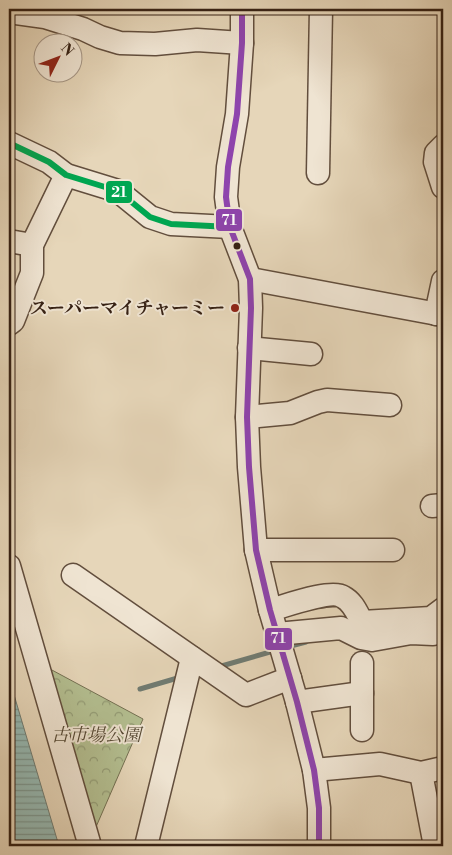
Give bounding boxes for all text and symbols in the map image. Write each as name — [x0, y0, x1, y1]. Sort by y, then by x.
north arrow — [32, 32, 82, 82]
text: N — [57, 40, 77, 60]
line badge: 21 — [105, 180, 133, 204]
text: 21 — [111, 184, 127, 202]
line badge: 71 — [215, 208, 243, 232]
text: 71 — [221, 212, 237, 230]
unlabelled marker — [232, 241, 242, 251]
place label: スーパーマイチャーミー — [30, 297, 225, 320]
marker: スーパーマイチャーミー — [229, 302, 241, 314]
line badge: 71 — [264, 627, 293, 651]
text: 71 — [270, 630, 286, 648]
park label: 古市場公園 — [51, 724, 144, 747]

